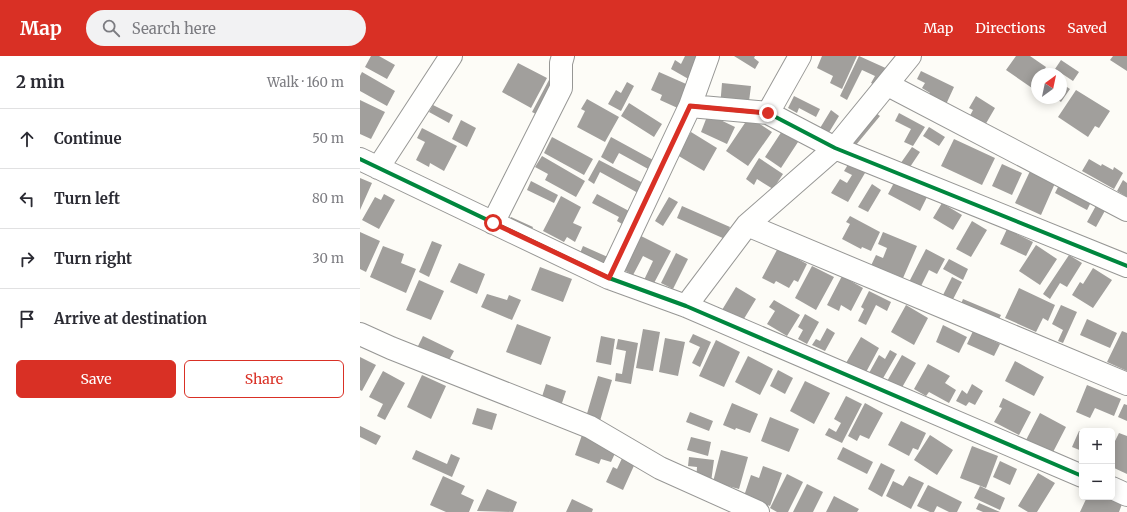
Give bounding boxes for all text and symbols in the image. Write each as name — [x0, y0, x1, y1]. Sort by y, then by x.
search box — [86, 10, 366, 46]
text: Map — [20, 16, 62, 40]
icon: search — [100, 17, 122, 39]
text: Search here — [132, 19, 216, 38]
text: Map — [923, 19, 953, 37]
text: Directions — [975, 19, 1045, 37]
text: Saved — [1067, 19, 1107, 37]
north arrow — [1031, 68, 1067, 104]
text: 2 min — [16, 71, 64, 93]
text: Walk · 160 m — [267, 74, 344, 91]
route end — [759, 104, 777, 122]
icon: ahead — [16, 128, 38, 150]
text: Continue — [54, 129, 122, 148]
text: 50 m — [312, 130, 344, 147]
icon: left — [16, 188, 38, 210]
text: Turn left — [54, 189, 120, 208]
text: 80 m — [312, 190, 344, 207]
route start — [484, 214, 502, 232]
icon: right — [16, 248, 38, 270]
text: Turn right — [54, 249, 132, 268]
text: 30 m — [312, 250, 344, 267]
icon: arrive — [16, 308, 38, 330]
text: Arrive at destination — [54, 309, 207, 328]
button: Save — [16, 360, 176, 398]
button: Share — [184, 360, 344, 398]
map controls — [1079, 428, 1115, 500]
button: + — [1079, 428, 1115, 464]
button: − — [1079, 464, 1115, 500]

